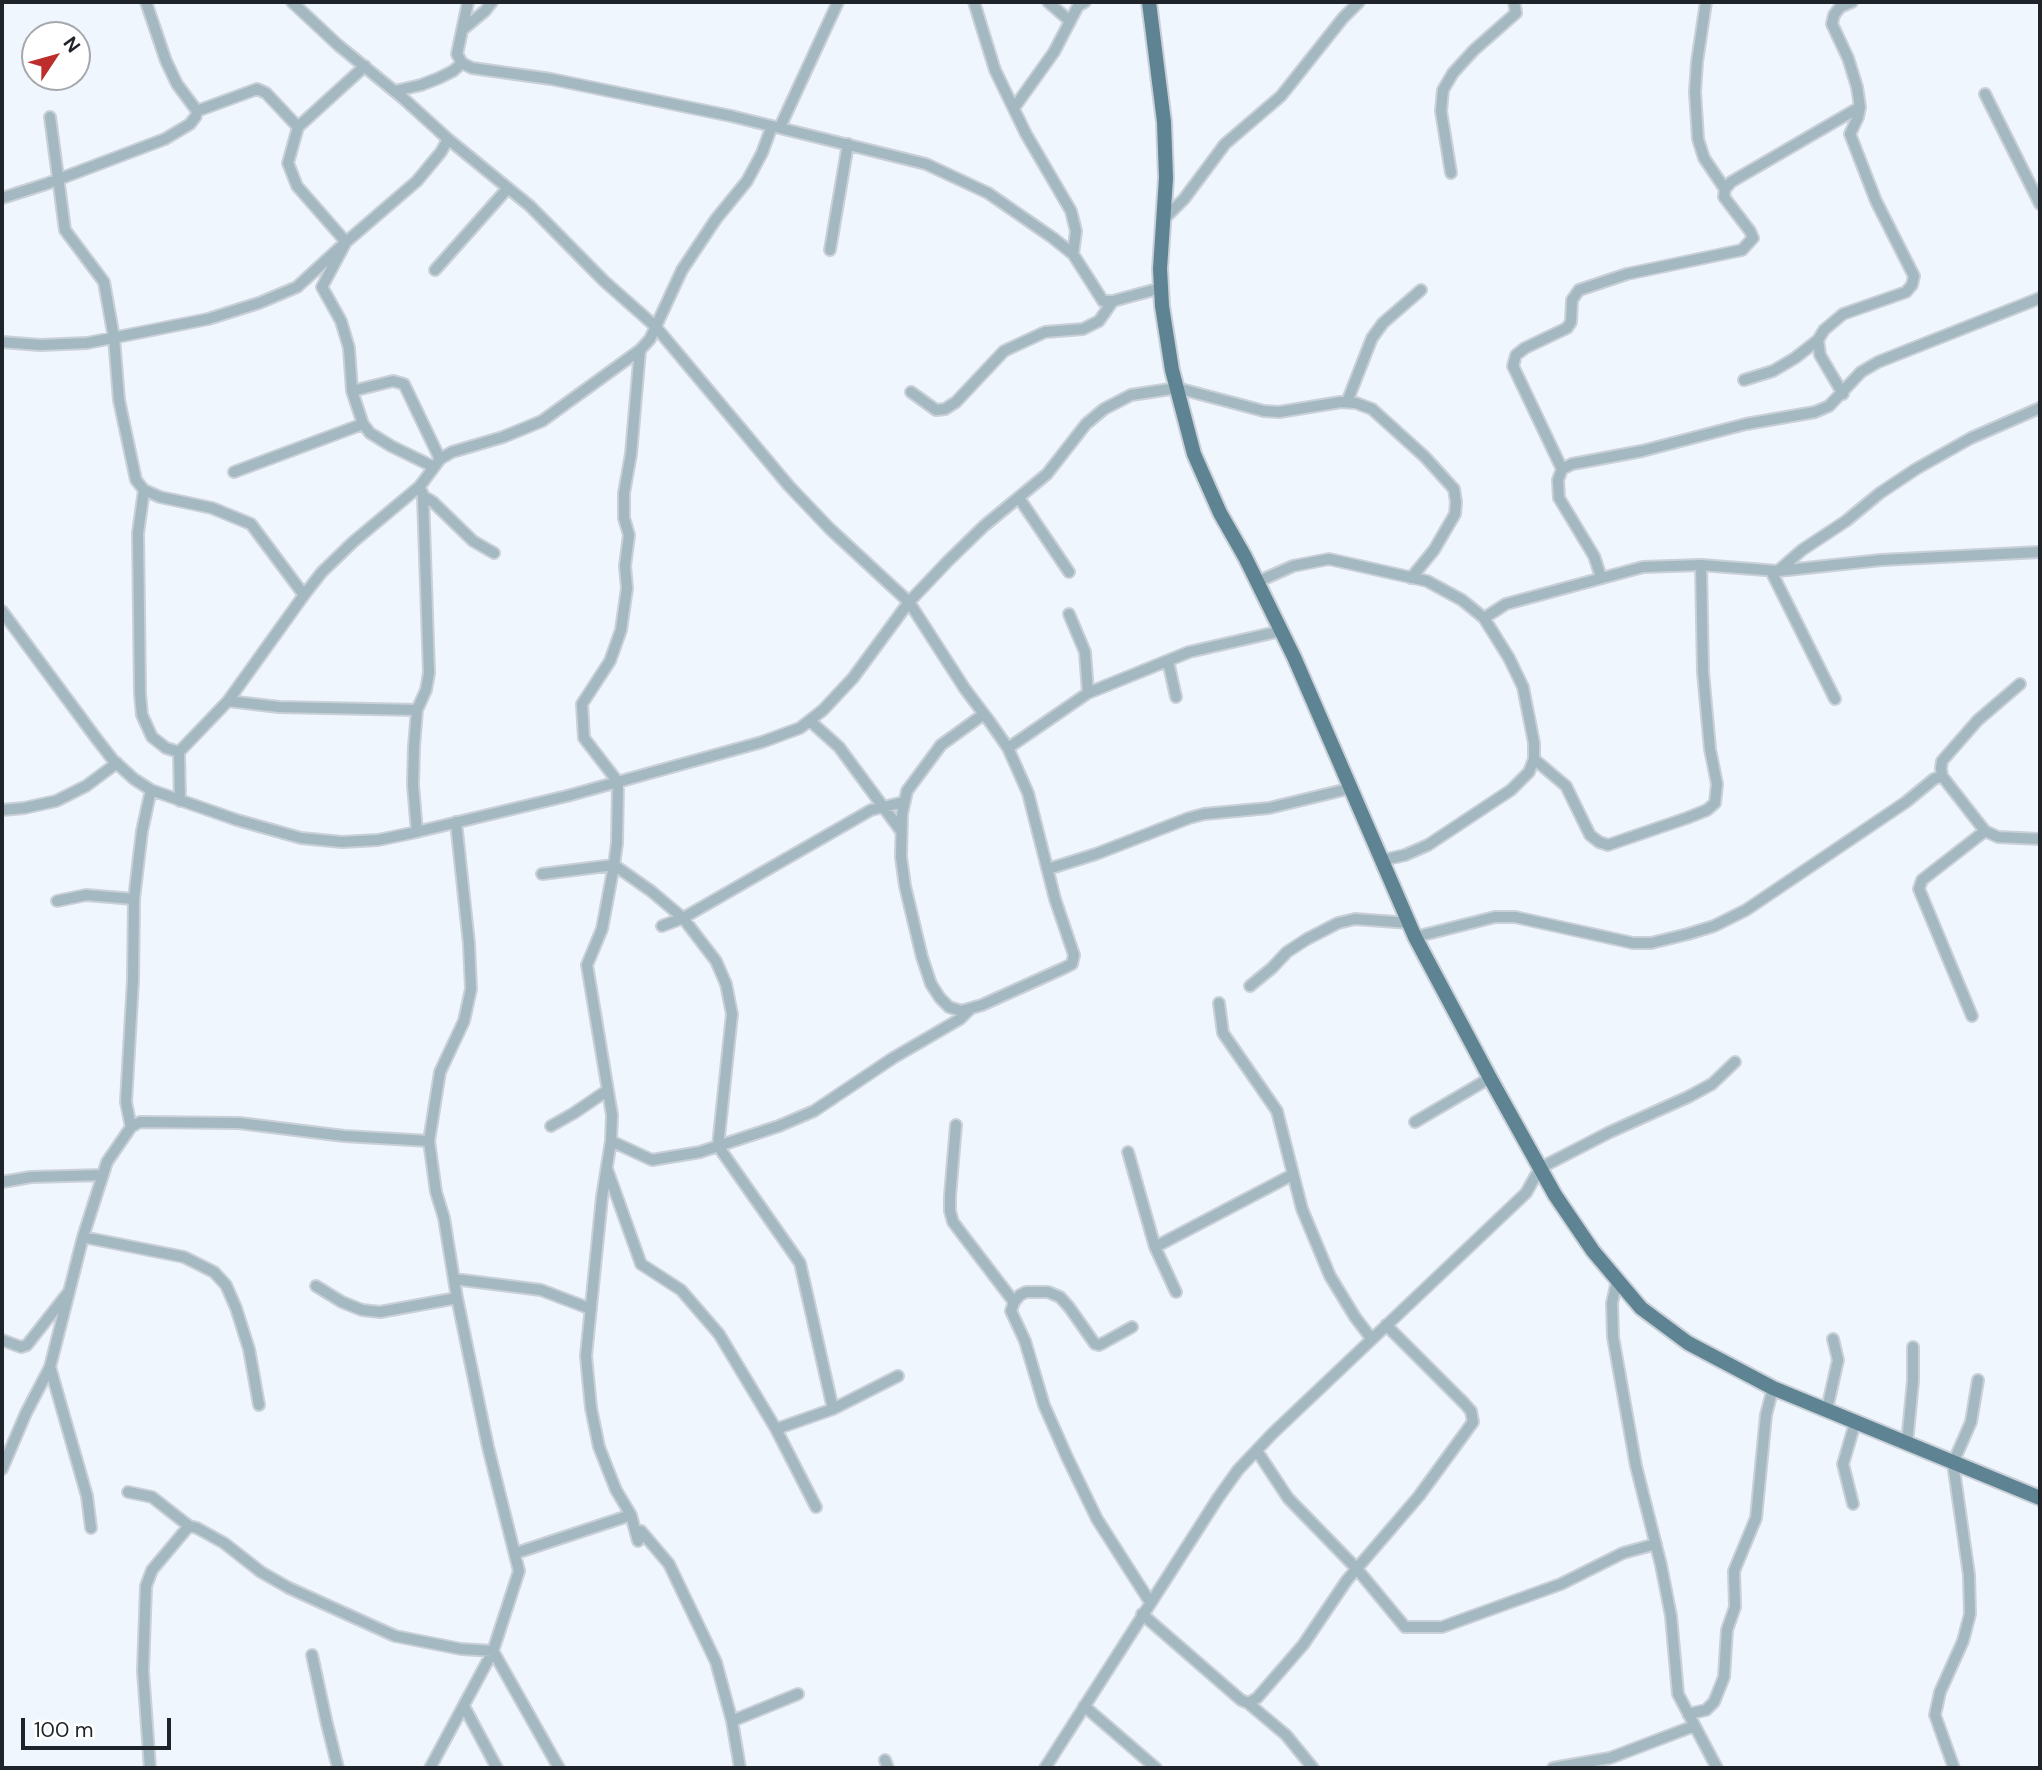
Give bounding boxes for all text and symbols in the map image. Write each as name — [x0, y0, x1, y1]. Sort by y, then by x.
north arrow — [21, 21, 91, 91]
text: N — [58, 32, 86, 57]
scale bar — [24, 1704, 175, 1748]
text: 100 m — [34, 1716, 94, 1744]

